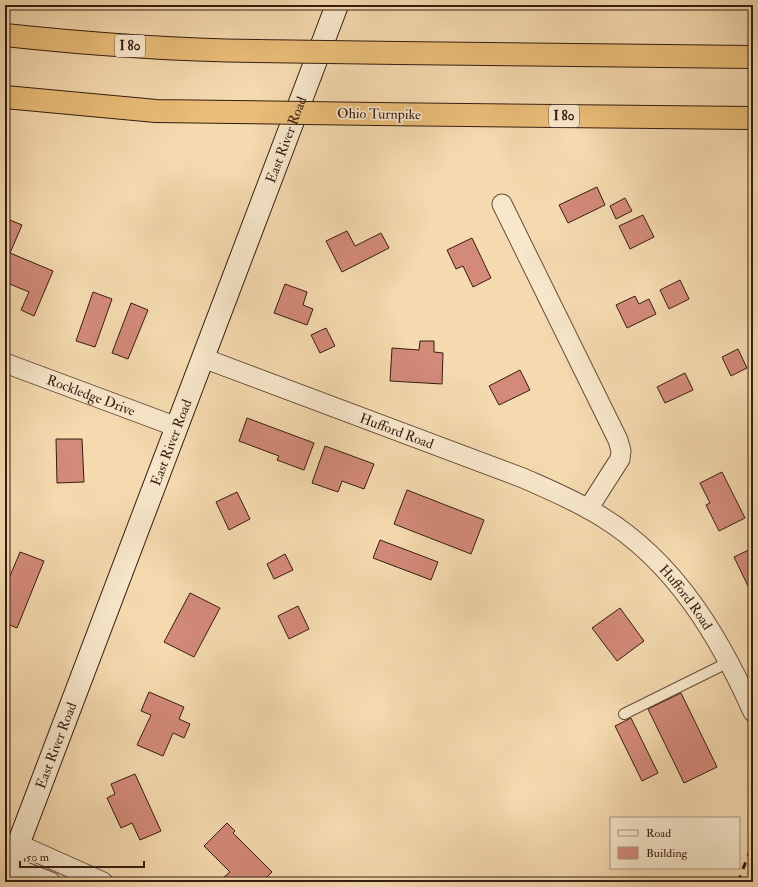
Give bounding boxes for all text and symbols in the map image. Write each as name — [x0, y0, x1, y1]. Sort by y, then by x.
road number: I 80 — [115, 35, 145, 57]
street label: East River Road — [262, 94, 310, 185]
street label: Ohio Turnpike — [337, 105, 421, 124]
road number: I 80 — [549, 105, 579, 127]
street label: Rockledge Drive — [45, 371, 138, 419]
street label: East River Road — [147, 397, 195, 488]
street label: Hufford Road — [357, 409, 436, 452]
street label: Hufford Road — [656, 561, 716, 633]
street label: East River Road — [32, 700, 80, 791]
legend — [610, 817, 740, 869]
text: Road — [646, 826, 671, 841]
scale bar — [20, 843, 144, 869]
text: Building — [646, 846, 689, 861]
text: 50 m — [26, 850, 50, 865]

